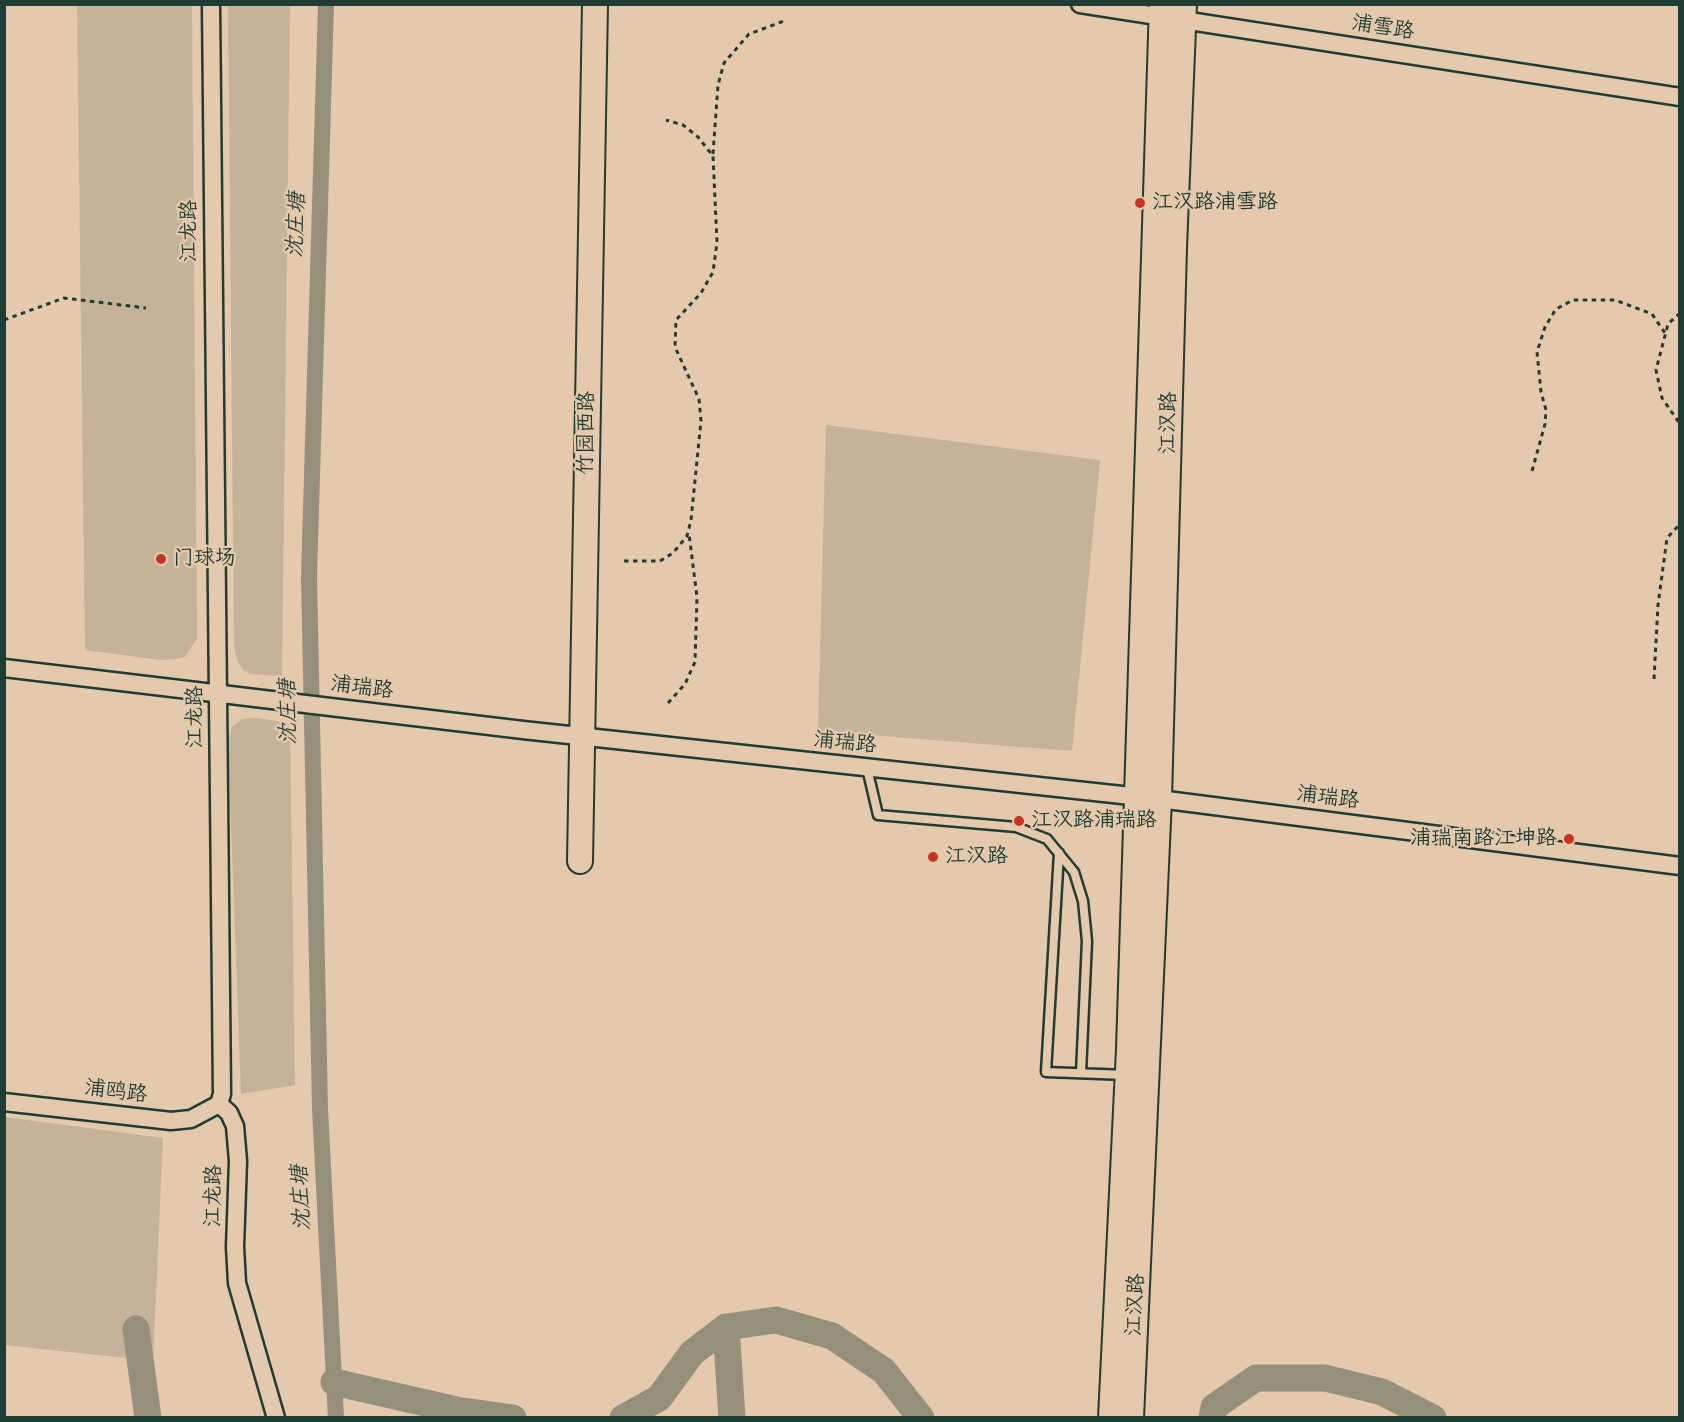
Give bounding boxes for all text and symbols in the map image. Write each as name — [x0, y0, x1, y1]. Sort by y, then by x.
street label: 浦雪路 — [1350, 11, 1416, 45]
place label: 江汉路浦雪路 — [1152, 190, 1278, 216]
water label: 沈庄塘 — [283, 192, 311, 258]
marker: 江汉路浦雪路 — [1133, 196, 1147, 210]
street label: 江龙路 — [177, 200, 203, 262]
street label: 竹园西路 — [574, 391, 600, 475]
street label: 江汉路 — [1156, 391, 1182, 455]
place label: 门球场 — [173, 546, 236, 572]
marker: 门球场 — [154, 552, 168, 566]
street label: 浦瑞路 — [329, 672, 395, 704]
water label: 沈庄塘 — [275, 679, 303, 745]
street label: 江龙路 — [183, 686, 209, 748]
street label: 浦瑞路 — [812, 727, 878, 759]
street label: 浦瑞路 — [1295, 782, 1361, 814]
place label: 江汉路浦瑞路 — [1031, 808, 1157, 834]
marker: 江汉路浦瑞路 — [1012, 814, 1026, 828]
place label: 浦瑞南路江坤路 — [1410, 826, 1557, 852]
marker: 浦瑞南路江坤路 — [1562, 832, 1576, 846]
place label: 江汉路 — [945, 844, 1008, 870]
marker: 江汉路 — [926, 850, 940, 864]
street label: 浦鸥路 — [83, 1076, 149, 1108]
street label: 江龙路 — [201, 1164, 227, 1228]
water label: 沈庄塘 — [287, 1164, 317, 1232]
street label: 江汉路 — [1122, 1273, 1150, 1337]

